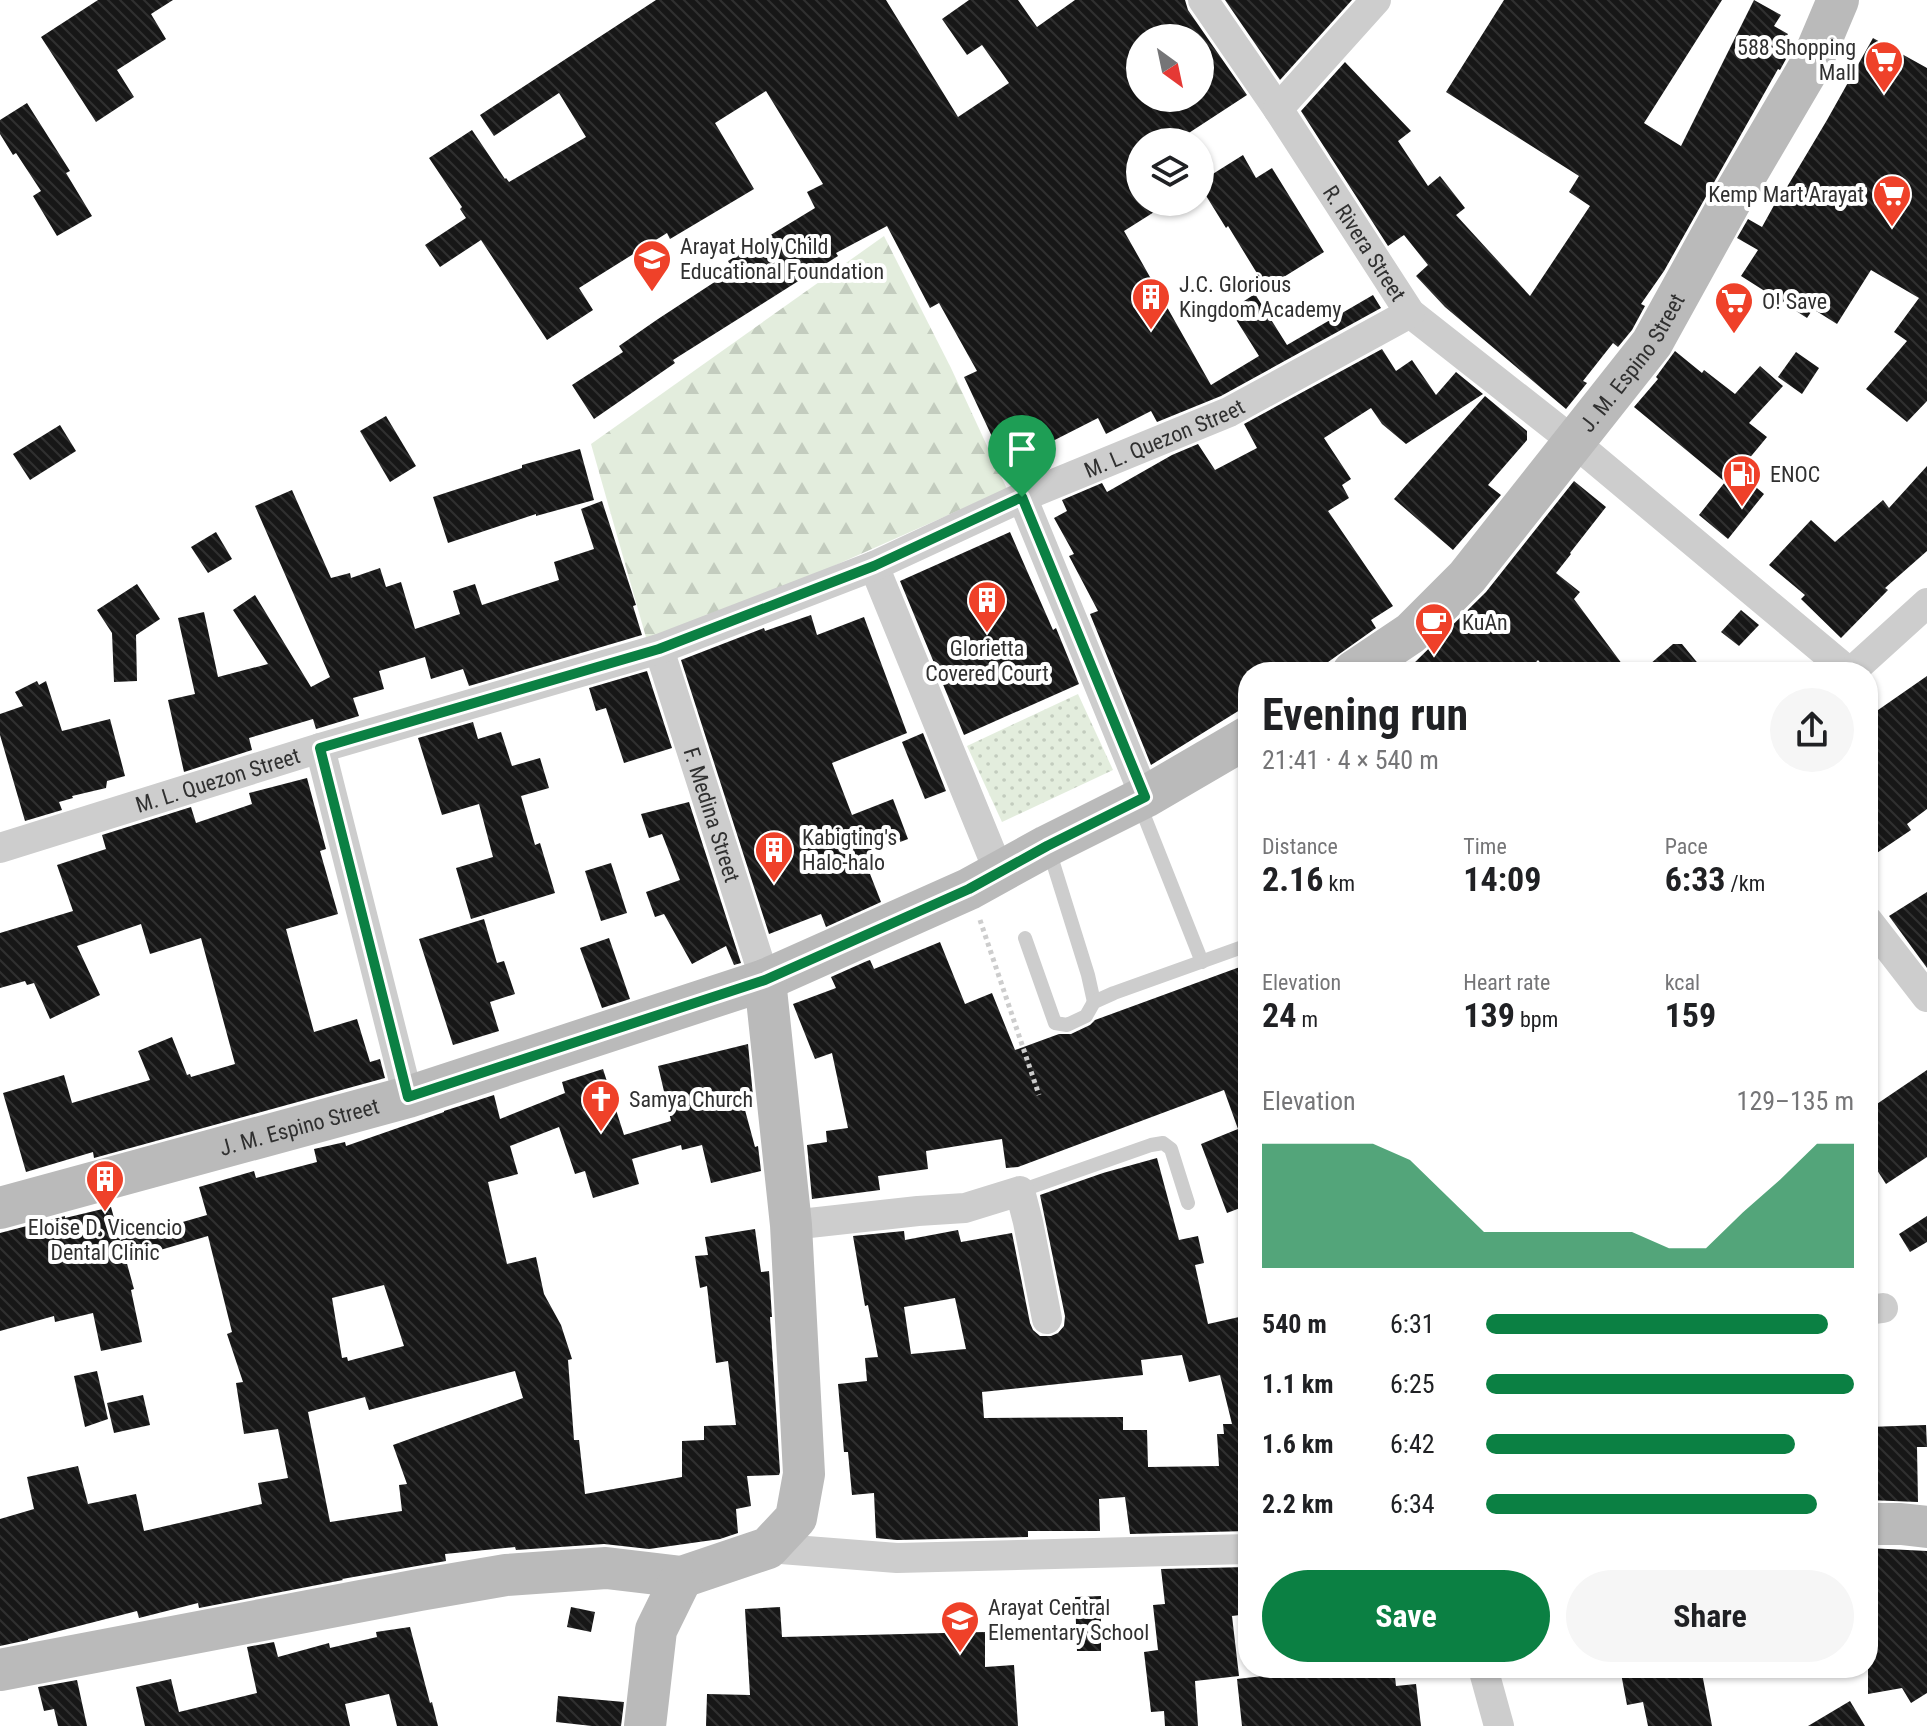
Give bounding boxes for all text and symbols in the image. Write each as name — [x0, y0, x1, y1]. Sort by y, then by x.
north arrow — [1126, 24, 1214, 112]
map controls — [1126, 24, 1214, 216]
place label: 588 Shopping Mall — [1737, 35, 1856, 85]
supermarket icon: 588 Shopping Mall — [1863, 39, 1905, 94]
button: layers — [1126, 128, 1214, 216]
supermarket icon: Kemp Mart Arayat — [1871, 173, 1913, 228]
street label: R. Rivera Street — [1318, 181, 1411, 305]
place label: Kemp Mart Arayat — [1708, 182, 1864, 207]
place label: Arayat Holy Child Educational Foundation — [680, 234, 884, 284]
school or university icon: Arayat Holy Child Educational Foundation — [631, 238, 673, 293]
place label: J.C. Glorious Kingdom Academy — [1179, 272, 1341, 322]
building icon: J.C. Glorious Kingdom Academy — [1130, 276, 1172, 331]
supermarket icon: O! Save — [1713, 280, 1755, 335]
street label: J. M. Espino Street — [1574, 289, 1689, 437]
place label: O! Save — [1762, 289, 1827, 314]
street label: M. L. Quezon Street — [1081, 394, 1249, 483]
pin — [988, 415, 1056, 497]
icon: arrive — [1000, 427, 1044, 471]
fuel station icon: ENOC — [1721, 453, 1763, 508]
place label: ENOC — [1770, 462, 1820, 487]
building icon: Glorietta Covered Court — [966, 579, 1008, 634]
cafe icon: KuAn — [1413, 601, 1455, 656]
place label: KuAn — [1462, 610, 1508, 635]
place label: Glorietta Covered Court — [925, 636, 1049, 686]
button: share — [1770, 688, 1854, 772]
text: Evening run — [1262, 689, 1468, 741]
street label: M. L. Quezon Street — [132, 743, 303, 817]
street label: F. Medina Street — [679, 744, 745, 885]
text: 21:41 · 4 × 540 m — [1262, 745, 1439, 775]
place label: Kabigting's Halo-halo — [802, 825, 897, 875]
building icon: Kabigting's Halo-halo — [753, 829, 795, 884]
text: Distance — [1262, 834, 1338, 859]
text: Time — [1463, 834, 1507, 859]
text: Pace — [1665, 834, 1708, 859]
text: 2.16 — [1262, 859, 1323, 899]
text: 14:09 — [1463, 859, 1541, 899]
text: 6:33 — [1665, 859, 1726, 899]
text: km — [1323, 871, 1355, 896]
text: /km — [1726, 871, 1765, 896]
text: Elevation — [1262, 970, 1341, 995]
text: Heart rate — [1463, 970, 1550, 995]
text: kcal — [1665, 970, 1700, 995]
text: 24 — [1262, 995, 1296, 1035]
text: 139 — [1463, 995, 1515, 1035]
text: 159 — [1665, 995, 1716, 1035]
text: m — [1296, 1007, 1318, 1032]
text: bpm — [1515, 1007, 1558, 1032]
church icon: Samya Church — [580, 1078, 622, 1133]
text: Elevation — [1262, 1086, 1356, 1116]
text: 129–135 m — [1737, 1086, 1854, 1116]
place label: Samya Church — [629, 1087, 753, 1112]
street label: J. M. Espino Street — [217, 1093, 382, 1160]
building icon: Eloise D. Vicencio Dental Clinic — [84, 1158, 126, 1213]
place label: Eloise D. Vicencio Dental Clinic — [28, 1215, 182, 1265]
text: 540 m — [1262, 1309, 1327, 1339]
text: 6:31 — [1390, 1309, 1435, 1339]
text: 1.1 km — [1262, 1369, 1334, 1399]
text: 6:25 — [1390, 1369, 1435, 1399]
text: 1.6 km — [1262, 1429, 1334, 1459]
text: 6:42 — [1390, 1429, 1435, 1459]
text: 2.2 km — [1262, 1489, 1334, 1519]
text: 6:34 — [1390, 1489, 1435, 1519]
button: Save — [1262, 1570, 1550, 1662]
button: Share — [1566, 1570, 1854, 1662]
place label: Arayat Central Elementary School — [988, 1595, 1149, 1645]
school or university icon: Arayat Central Elementary School — [939, 1599, 981, 1654]

